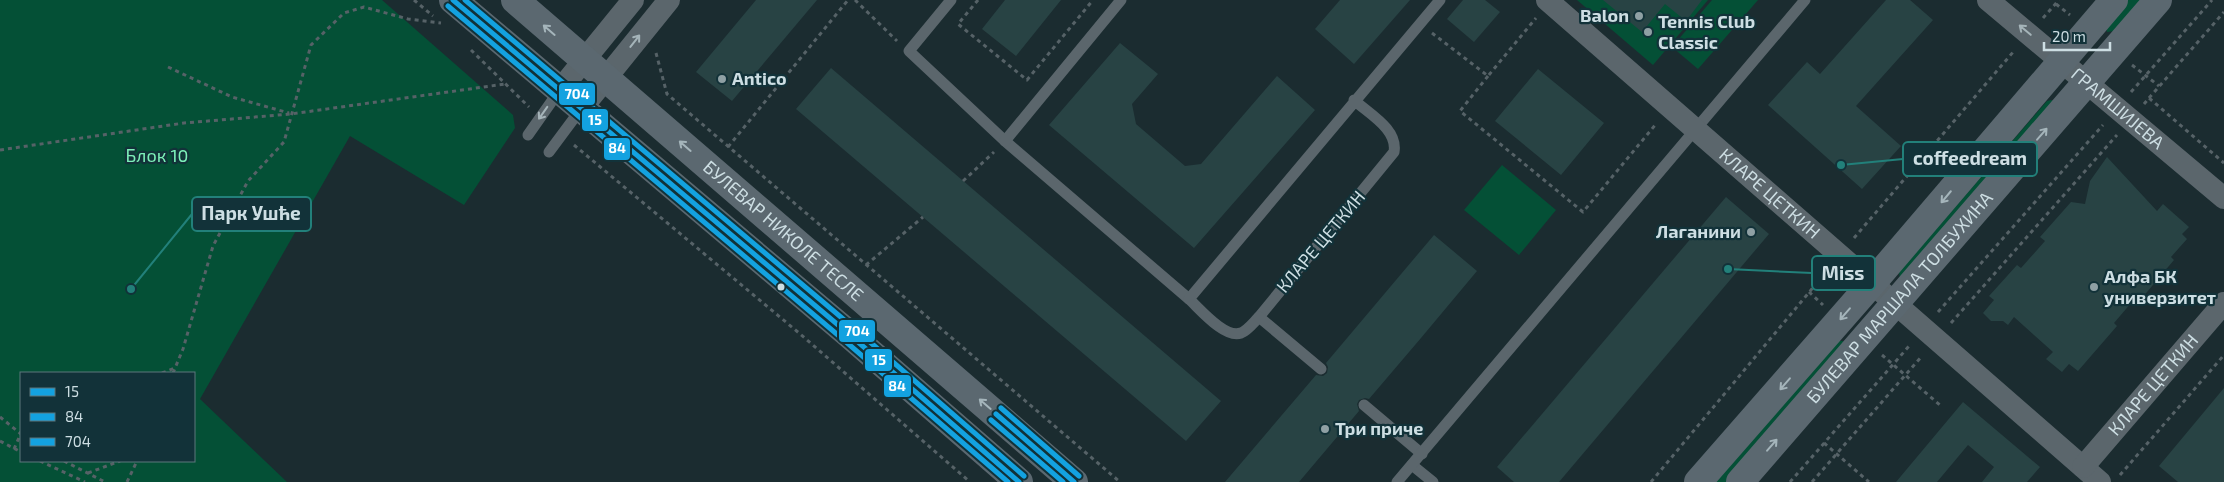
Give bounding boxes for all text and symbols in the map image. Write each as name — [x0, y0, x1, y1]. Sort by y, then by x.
place label: Balon — [1580, 4, 1629, 26]
marker: Balon — [1633, 10, 1645, 22]
place label: Tennis Club Classic — [1658, 10, 1755, 53]
scale bar — [2044, 20, 2110, 52]
one-way arrow — [543, 24, 556, 36]
one-way arrow — [2018, 25, 2031, 36]
marker: Tennis Club Classic — [1642, 26, 1654, 38]
text: 20 m — [2052, 27, 2086, 45]
one-way arrow — [630, 35, 641, 48]
street label: ГРАМШИЈЕВА — [2067, 63, 2170, 154]
place label: Antico — [732, 67, 787, 89]
marker: Antico — [716, 73, 728, 85]
line badge: 704 — [558, 82, 596, 106]
text: 704 — [564, 85, 590, 102]
one-way arrow — [538, 106, 548, 120]
line badge: 15 — [581, 108, 609, 132]
text: 15 — [588, 111, 602, 128]
one-way arrow — [2037, 127, 2048, 140]
line badge: 84 — [603, 137, 631, 161]
text: 84 — [608, 139, 626, 156]
one-way arrow — [679, 141, 692, 152]
callout: coffeedream — [1903, 142, 2037, 176]
street label: КЛАРЕ ЦЕТКИН — [1715, 143, 1825, 243]
park label: Блок 10 — [126, 144, 188, 166]
text: coffeedream — [1913, 146, 2027, 169]
street label: БУЛЕВАР НИКОЛЕ ТЕСЛЕ — [699, 155, 868, 305]
street label: КЛАРЕ ЦЕТКИН — [1271, 186, 1369, 297]
street label: БУЛЕВАР МАРШАЛА ТОЛБУХИНА — [1801, 186, 1997, 407]
one-way arrow — [1940, 190, 1951, 203]
callout: Парк Ушће — [192, 197, 311, 231]
text: Парк Ушће — [201, 201, 301, 224]
place label: Лаганини — [1656, 220, 1741, 242]
marker: Лаганини — [1745, 226, 1757, 238]
callout: Miss — [1812, 256, 1875, 290]
text: Miss — [1822, 261, 1864, 284]
place label: Алфа БК универзитет — [2104, 265, 2216, 308]
marker: Алфа БК универзитет — [2088, 281, 2100, 293]
unlabelled marker — [776, 282, 786, 292]
one-way arrow — [1839, 308, 1851, 321]
line badge: 704 — [838, 319, 876, 343]
text: 704 — [844, 322, 870, 339]
street label: КЛАРЕ ЦЕТКИН — [2103, 329, 2202, 440]
line badge: 15 — [864, 348, 893, 372]
text: 15 — [872, 351, 886, 368]
legend — [20, 372, 195, 462]
line badge: 84 — [883, 374, 912, 398]
text: 84 — [888, 377, 906, 394]
one-way arrow — [1779, 377, 1791, 390]
text: 15 — [65, 382, 79, 400]
one-way arrow — [978, 399, 991, 410]
text: 84 — [65, 407, 83, 425]
place label: Три приче — [1335, 417, 1423, 439]
marker: Три приче — [1319, 423, 1331, 435]
text: 704 — [65, 432, 91, 450]
one-way arrow — [1766, 439, 1778, 452]

